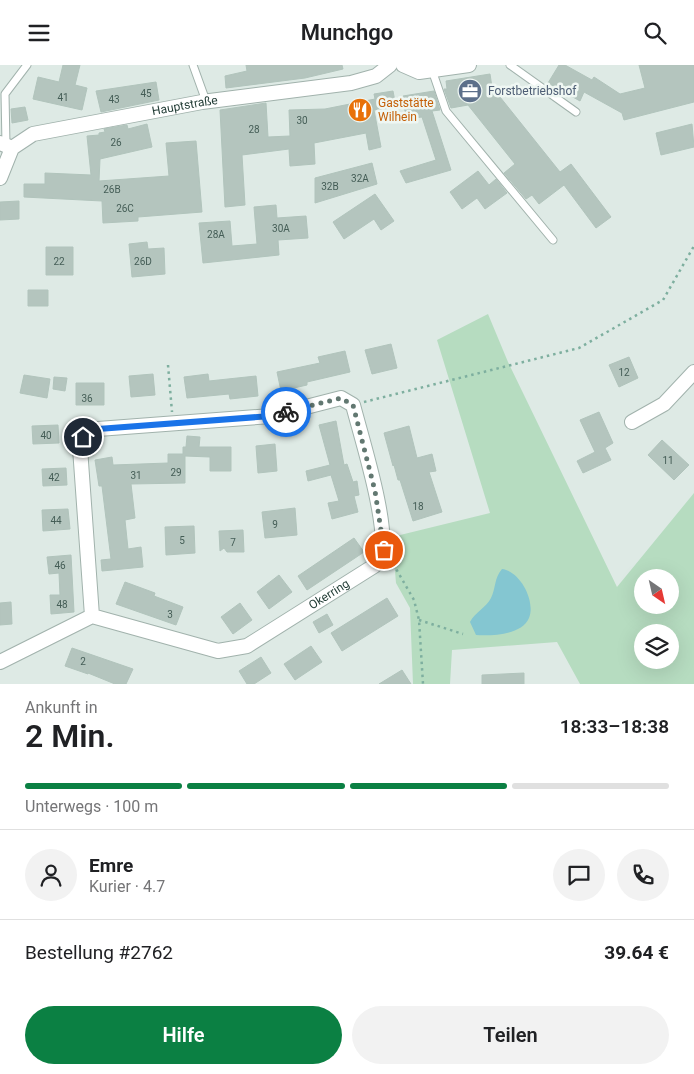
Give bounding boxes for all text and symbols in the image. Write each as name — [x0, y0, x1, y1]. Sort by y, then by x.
icon: menu — [25, 19, 53, 47]
icon: search — [641, 19, 669, 47]
text: Munchgo — [301, 20, 393, 45]
office icon: Forstbetriebshof — [457, 78, 483, 104]
place label: Forstbetriebshof — [488, 84, 577, 98]
house number: 45 — [140, 88, 152, 99]
house number: 41 — [57, 92, 69, 103]
street label: Hauptstraße — [151, 93, 218, 118]
house number: 43 — [108, 94, 120, 105]
place label: Gaststätte Wilhein — [378, 96, 434, 124]
restaurant icon: Gaststätte Wilhein — [347, 97, 373, 123]
house number: 30 — [296, 115, 308, 126]
house number: 28 — [248, 124, 260, 135]
house number: 26 — [110, 137, 122, 148]
house number: 32A — [351, 173, 369, 184]
house number: 32B — [321, 181, 339, 192]
house number: 26B — [103, 184, 121, 195]
house number: 26C — [116, 203, 134, 214]
house number: 30A — [272, 223, 290, 234]
house number: 28A — [207, 229, 225, 240]
house number: 22 — [53, 256, 65, 267]
house number: 26D — [134, 256, 152, 267]
house number: 12 — [618, 367, 630, 378]
courier — [261, 387, 311, 437]
house number: 36 — [81, 393, 93, 404]
icon: bike — [272, 398, 300, 426]
pin — [62, 416, 104, 458]
icon: home — [69, 423, 97, 451]
house number: 40 — [40, 430, 52, 441]
house number: 11 — [662, 455, 674, 466]
house number: 29 — [170, 467, 182, 478]
house number: 31 — [130, 470, 142, 481]
house number: 42 — [48, 472, 60, 483]
house number: 18 — [412, 501, 424, 512]
house number: 44 — [50, 515, 62, 526]
house number: 9 — [272, 519, 278, 530]
pin — [363, 529, 405, 571]
house number: 5 — [179, 535, 185, 546]
icon: bag — [370, 536, 398, 564]
house number: 7 — [230, 537, 236, 548]
house number: 46 — [54, 560, 66, 571]
north arrow — [634, 569, 679, 614]
map controls — [634, 569, 679, 669]
street label: Okerring — [306, 576, 352, 612]
house number: 48 — [56, 599, 68, 610]
house number: 3 — [167, 609, 173, 620]
button: layers — [634, 624, 679, 669]
house number: 2 — [80, 656, 86, 667]
text: Ankunft in — [25, 698, 98, 717]
text: 18:33–18:38 — [560, 715, 669, 738]
text: 2 Min. — [25, 717, 115, 755]
text: Unterwegs · 100 m — [25, 797, 158, 816]
button: person — [25, 849, 77, 901]
button: chat — [553, 849, 605, 901]
button: phone — [617, 849, 669, 901]
text: Emre — [89, 854, 133, 877]
text: Kurier · 4.7 — [89, 877, 165, 896]
text: Bestellung #2762 — [25, 941, 173, 964]
text: 39.64 € — [604, 941, 669, 964]
button: Hilfe — [25, 1006, 342, 1064]
button: Teilen — [352, 1006, 669, 1064]

